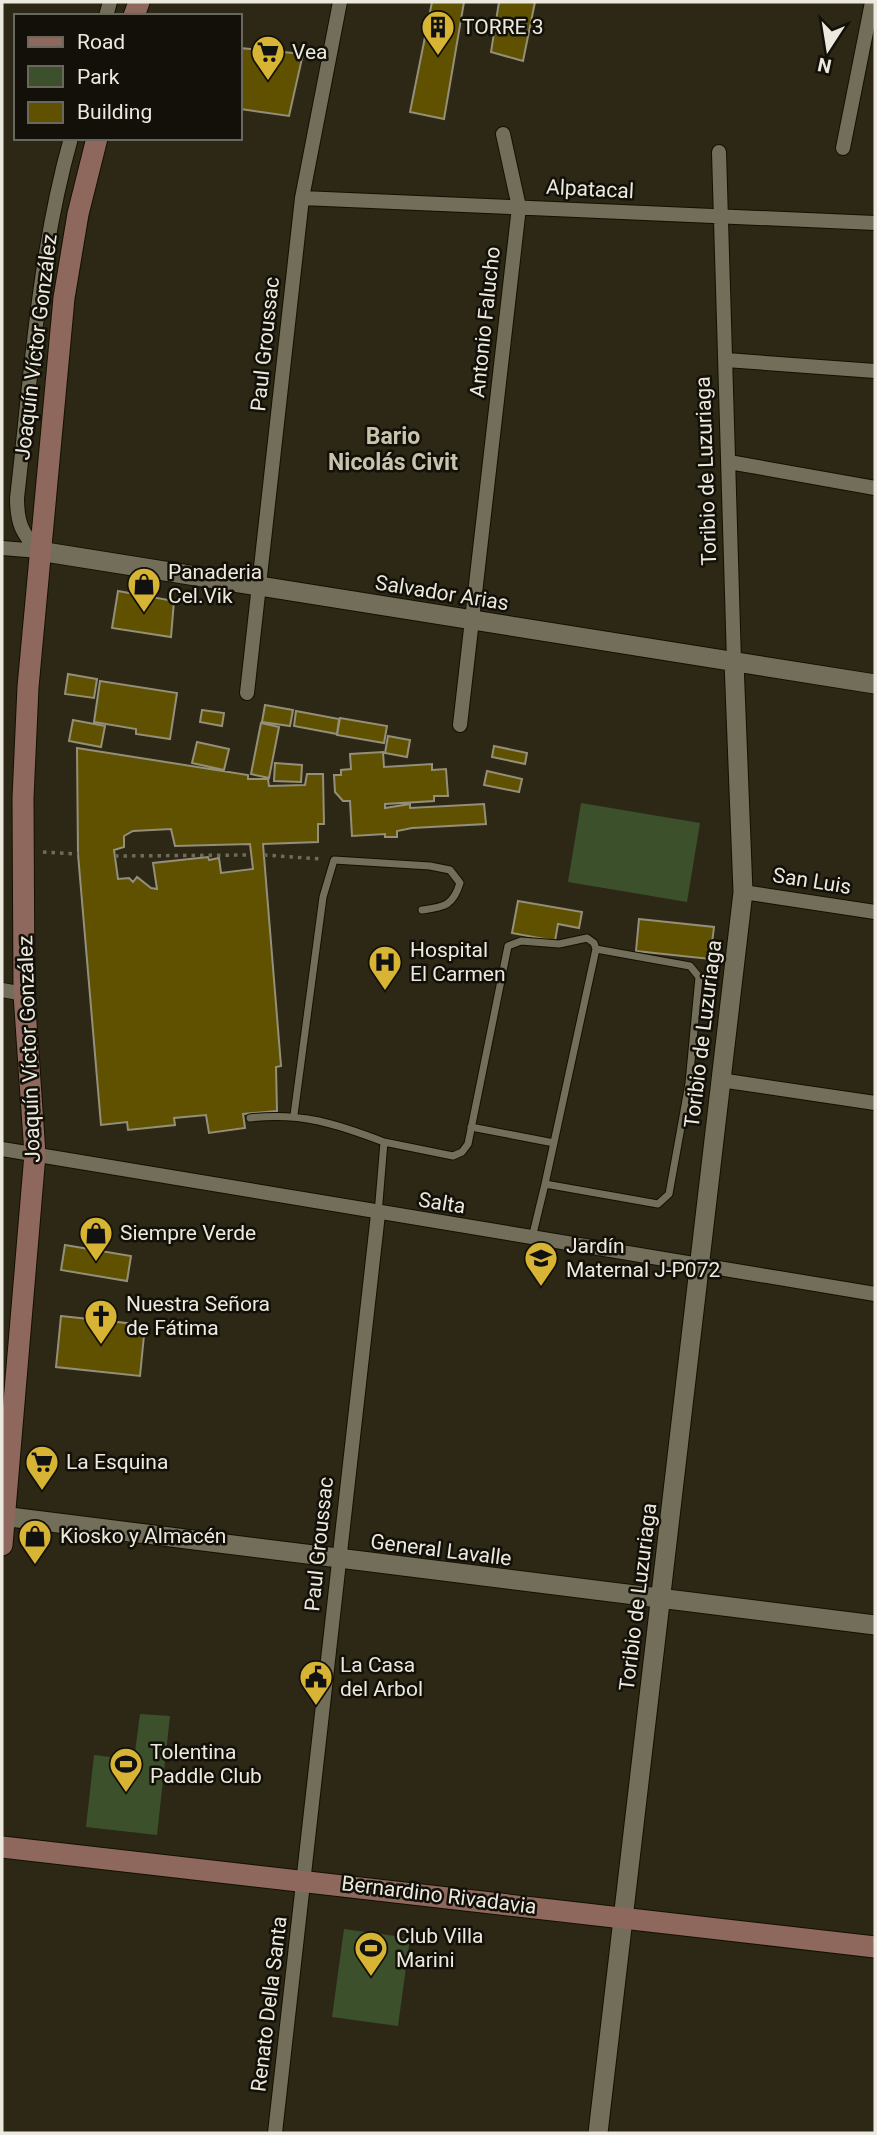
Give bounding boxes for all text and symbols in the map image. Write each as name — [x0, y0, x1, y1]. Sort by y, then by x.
building icon: TORRE 3 — [419, 8, 457, 57]
legend — [14, 14, 242, 140]
north arrow — [793, 14, 863, 84]
place label: TORRE 3 — [462, 15, 544, 39]
text: Road — [77, 30, 125, 54]
supermarket icon: Vea — [249, 33, 287, 82]
place label: Vea — [292, 40, 327, 64]
text: N — [816, 52, 834, 78]
text: Park — [77, 65, 120, 89]
text: Building — [77, 100, 152, 124]
street label: Alpatacal — [546, 175, 634, 203]
street label: Joaquín Víctor González — [10, 233, 62, 461]
street label: Antonio Falucho — [465, 245, 505, 399]
street label: Paul Groussac — [246, 275, 284, 413]
street label: Toribio de Luzuriaga — [691, 376, 721, 566]
district label: Bario Nicolás Civit — [328, 423, 458, 476]
place label: Panaderia Cel.Vik — [168, 560, 262, 608]
shop icon: Panaderia Cel.Vik — [125, 565, 163, 614]
street label: Salvador Arias — [374, 571, 510, 615]
street label: San Luis — [771, 863, 853, 899]
street label: Joaquín Víctor González — [13, 935, 45, 1163]
place label: Hospital El Carmen — [410, 938, 506, 986]
street label: Toribio de Luzuriaga — [680, 939, 726, 1129]
hospital icon: Hospital El Carmen — [366, 943, 404, 992]
street label: Salta — [417, 1187, 467, 1219]
shop icon: Siempre Verde — [77, 1214, 115, 1263]
place label: Siempre Verde — [120, 1221, 256, 1245]
place label: Jardín Maternal J-P072 — [566, 1234, 720, 1282]
school or university icon: Jardín Maternal J-P072 — [522, 1239, 560, 1288]
place label: Nuestra Señora de Fátima — [126, 1292, 270, 1340]
church icon: Nuestra Señora de Fátima — [82, 1297, 120, 1346]
supermarket icon: La Esquina — [23, 1443, 61, 1492]
place label: La Esquina — [66, 1450, 168, 1474]
street label: Paul Groussac — [300, 1475, 338, 1613]
street label: Toribio de Luzuriaga — [615, 1502, 661, 1692]
shop icon: Kiosko y Almacén — [16, 1517, 54, 1566]
place label: Kiosko y Almacén — [60, 1524, 226, 1548]
street label: General Lavalle — [369, 1529, 513, 1571]
place label: La Casa del Arbol — [340, 1653, 423, 1701]
public building icon: La Casa del Arbol — [297, 1658, 335, 1707]
place label: Tolentina Paddle Club — [150, 1740, 262, 1788]
sports icon: Tolentina Paddle Club — [107, 1745, 145, 1794]
street label: Bernardino Rivadavia — [340, 1871, 538, 1919]
street label: Renato Della Santa — [246, 1915, 292, 2093]
place label: Club Villa Marini — [396, 1924, 483, 1972]
sports icon: Club Villa Marini — [352, 1929, 390, 1978]

